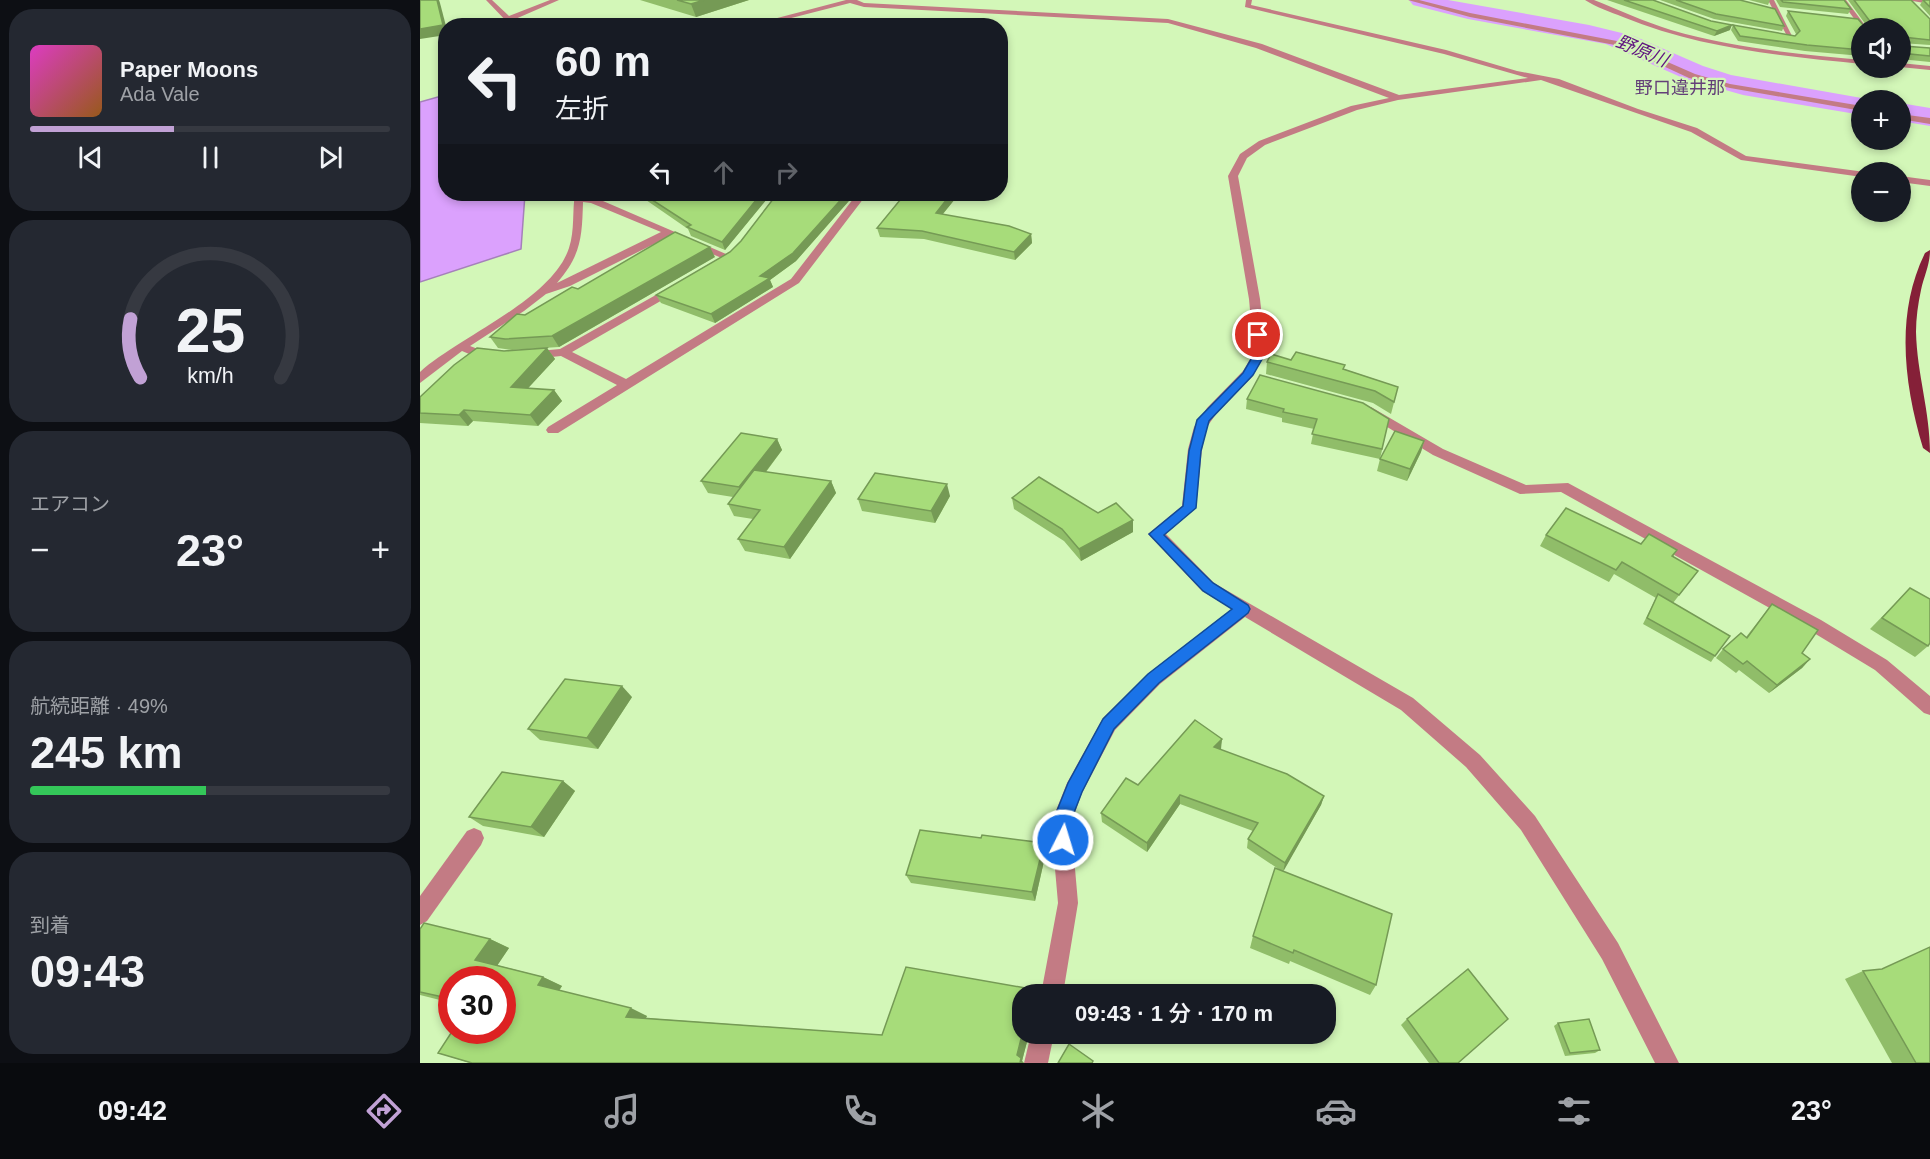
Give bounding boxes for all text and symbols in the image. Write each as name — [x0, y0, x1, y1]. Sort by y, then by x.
map controls — [1851, 18, 1911, 222]
button: sound — [1851, 18, 1911, 78]
water label: 野原川 — [1613, 31, 1673, 72]
text: 60 m — [555, 38, 651, 85]
icon: left — [456, 42, 534, 120]
text: Paper Moons — [120, 57, 258, 82]
district label: 野口違井那 — [1635, 78, 1725, 98]
text: Ada Vale — [120, 83, 200, 105]
button: + — [1851, 90, 1911, 150]
text: 左折 — [555, 94, 609, 124]
icon: previous — [74, 141, 107, 174]
icon: pause — [194, 141, 227, 174]
icon: next — [314, 141, 347, 174]
icon: left — [644, 156, 677, 189]
icon: ahead — [707, 156, 740, 189]
icon: right — [770, 156, 803, 189]
button: − — [1851, 162, 1911, 222]
text: 25 — [175, 296, 245, 365]
pin — [1232, 309, 1283, 360]
icon: arrive — [1241, 318, 1274, 351]
text: km/h — [187, 364, 233, 388]
text: エアコン — [30, 493, 110, 515]
text: 23° — [176, 525, 244, 576]
text: − — [30, 531, 49, 568]
text: + — [371, 531, 390, 568]
text: 航続距離 · 49% — [30, 695, 168, 717]
text: 245 km — [30, 727, 183, 778]
position arrow — [1031, 808, 1095, 872]
text: 到着 — [30, 914, 70, 936]
text: 09:43 — [30, 946, 145, 997]
speed limit sign: 30 — [438, 966, 516, 1044]
text: 09:43 · 1 分 · 170 m — [1075, 1001, 1273, 1026]
icon: directions — [363, 1090, 405, 1132]
icon: music — [601, 1090, 643, 1132]
icon: phone — [839, 1090, 881, 1132]
icon: climate — [1077, 1090, 1119, 1132]
icon: car — [1315, 1090, 1357, 1132]
icon: filters — [1553, 1090, 1595, 1132]
text: 09:42 — [98, 1096, 167, 1126]
text: 23° — [1791, 1096, 1832, 1126]

